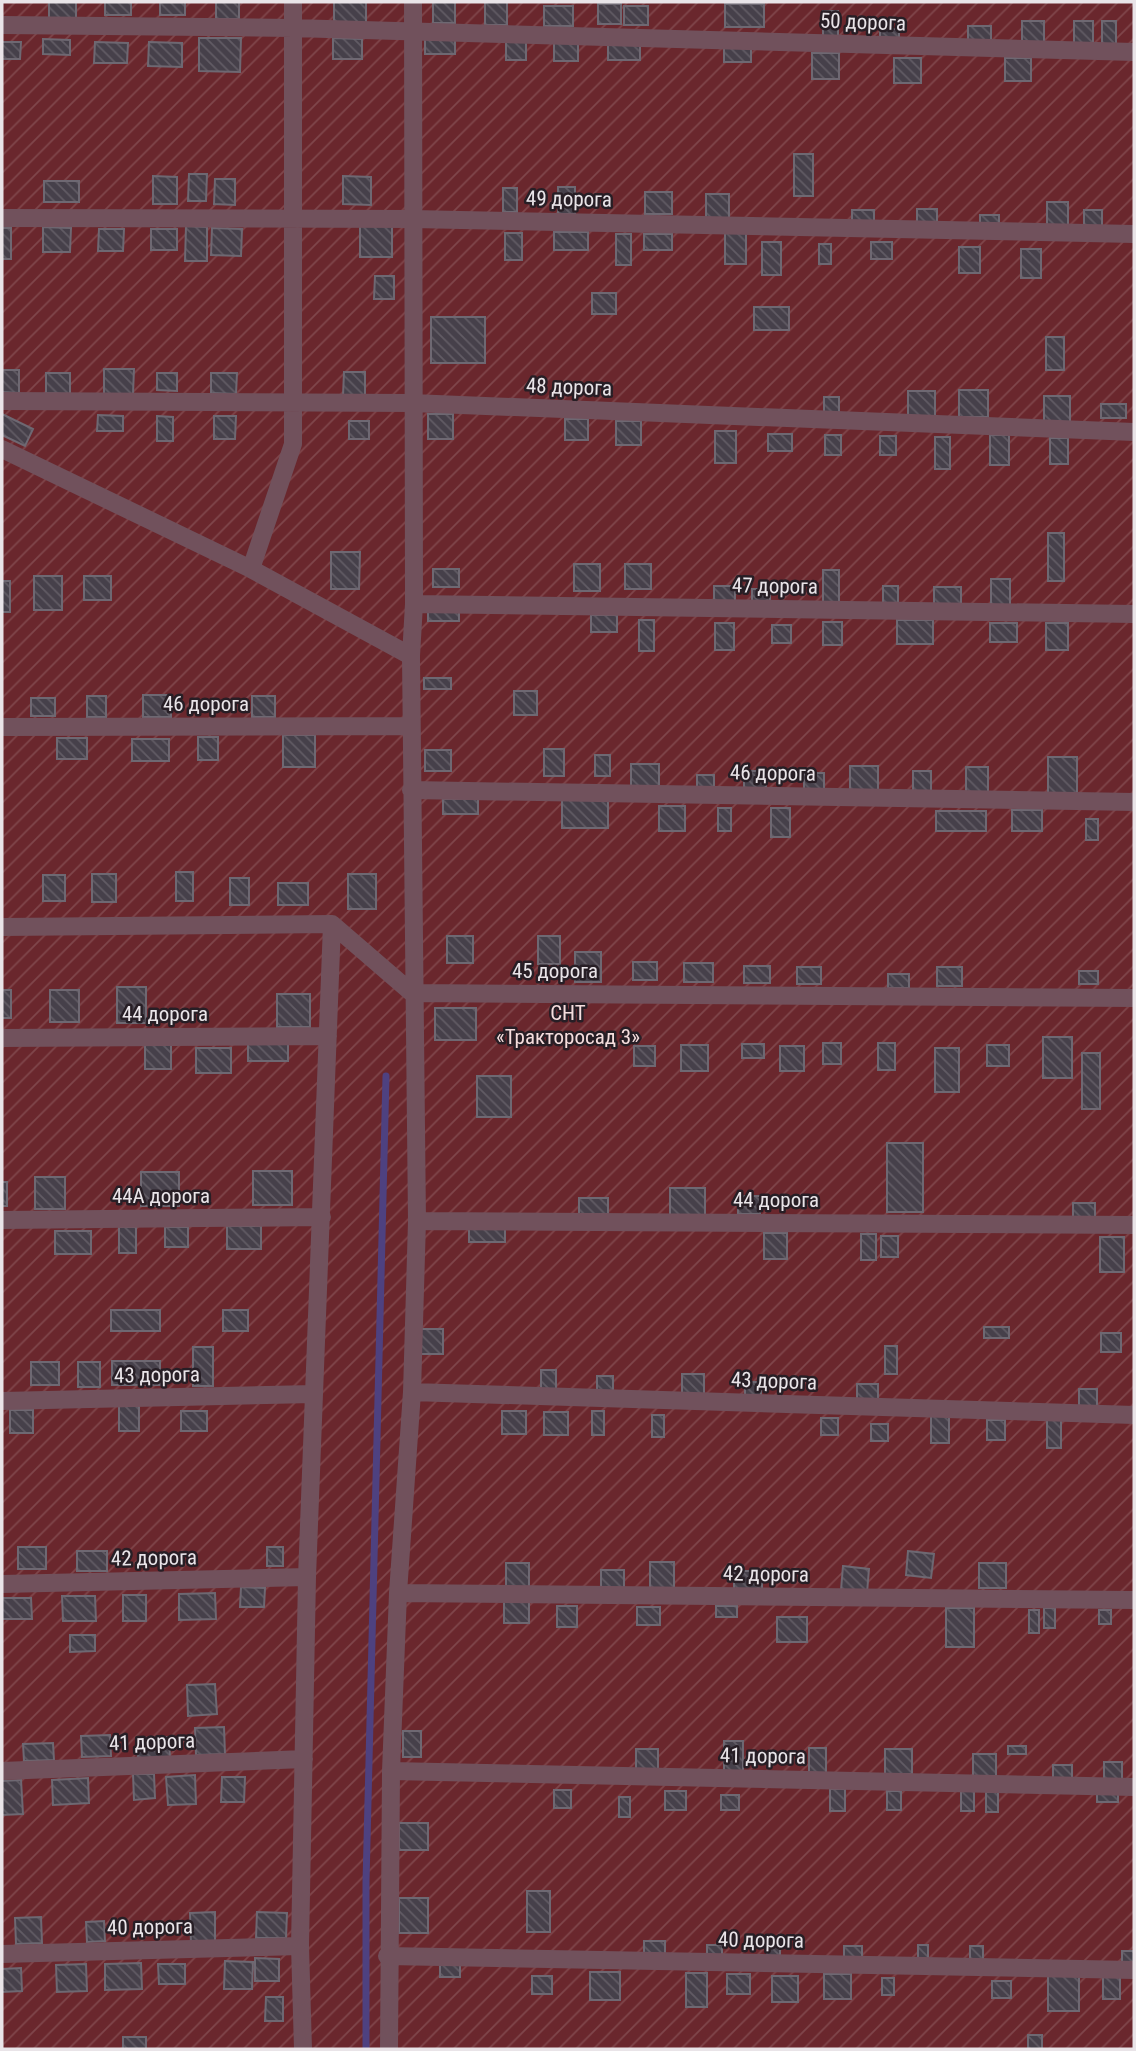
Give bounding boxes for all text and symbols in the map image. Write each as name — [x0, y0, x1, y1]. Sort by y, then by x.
street label: 50 дорога — [820, 9, 906, 35]
street label: 49 дорога — [526, 186, 612, 212]
street label: 48 дорога — [526, 374, 612, 400]
street label: 47 дорога — [732, 573, 818, 599]
street label: 46 дорога — [163, 692, 249, 716]
street label: 46 дорога — [730, 760, 816, 786]
street label: 45 дорога — [512, 959, 598, 983]
park label: СНТ «Тракторосад 3» — [496, 1001, 640, 1049]
street label: 44 дорога — [122, 1002, 208, 1026]
street label: 44А дорога — [112, 1184, 210, 1208]
street label: 44 дорога — [733, 1188, 819, 1212]
street label: 43 дорога — [114, 1362, 200, 1388]
street label: 43 дорога — [731, 1368, 817, 1394]
street label: 42 дорога — [111, 1545, 197, 1571]
street label: 42 дорога — [723, 1561, 809, 1587]
street label: 41 дорога — [109, 1729, 195, 1755]
street label: 41 дорога — [720, 1743, 806, 1769]
street label: 40 дорога — [107, 1914, 193, 1940]
street label: 40 дорога — [718, 1927, 804, 1953]

